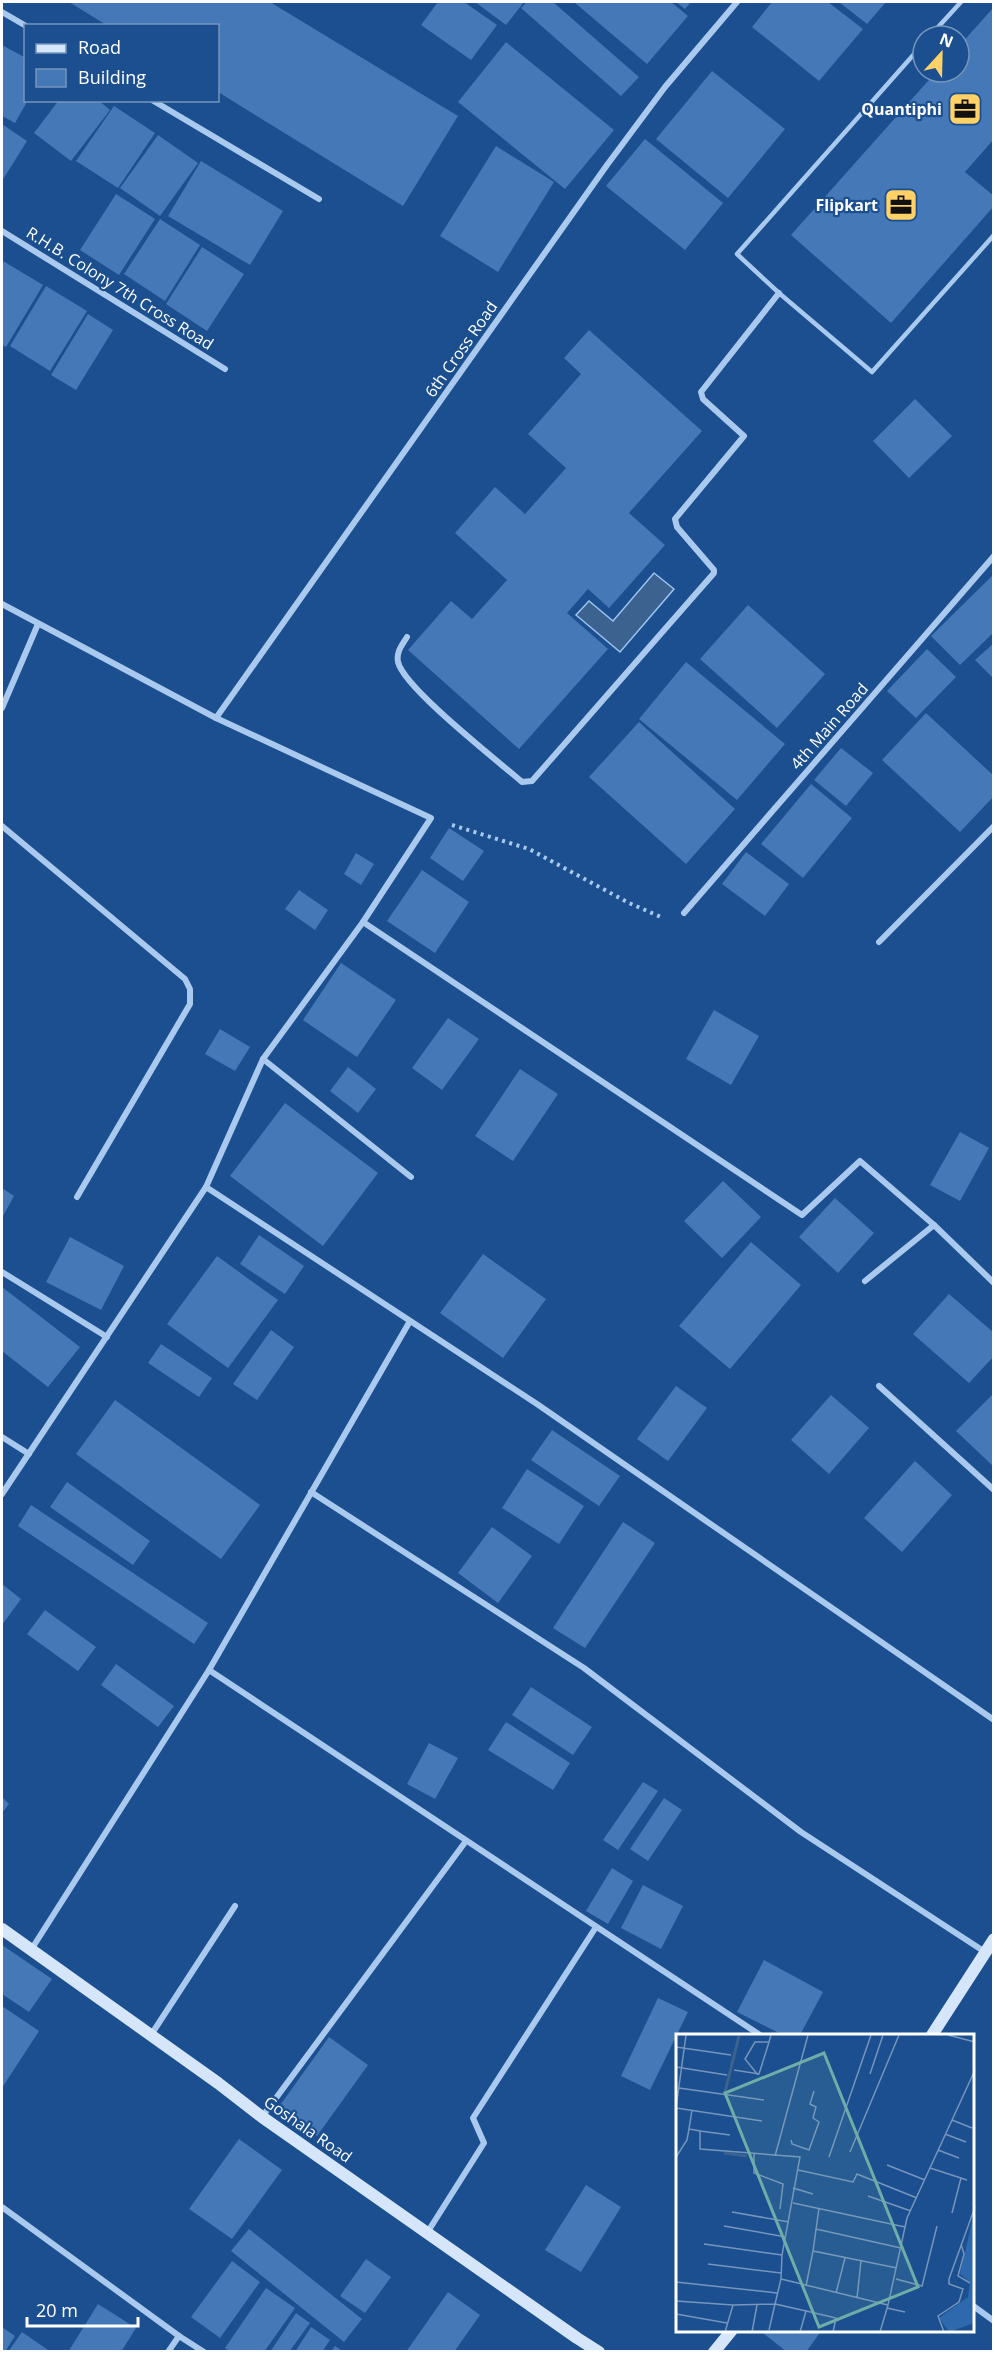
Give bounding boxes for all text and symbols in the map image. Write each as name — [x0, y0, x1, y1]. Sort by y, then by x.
legend — [24, 24, 219, 102]
north arrow — [911, 24, 971, 84]
text: N — [936, 27, 957, 53]
text: Road — [78, 35, 121, 59]
text: Building — [78, 65, 146, 89]
office icon: Quantiphi — [947, 91, 983, 127]
place label: Quantiphi — [861, 98, 942, 120]
office icon: Flipkart — [883, 187, 919, 223]
place label: Flipkart — [816, 194, 878, 216]
street label: R.H.B. Colony 7th Cross Road — [22, 221, 218, 355]
street label: 6th Cross Road — [420, 297, 502, 401]
street label: 4th Main Road — [785, 678, 873, 774]
inset map — [676, 2034, 974, 2332]
street label: Goshala Road — [260, 2090, 356, 2168]
scale bar — [27, 2290, 138, 2328]
text: 20 m — [36, 2298, 78, 2322]

